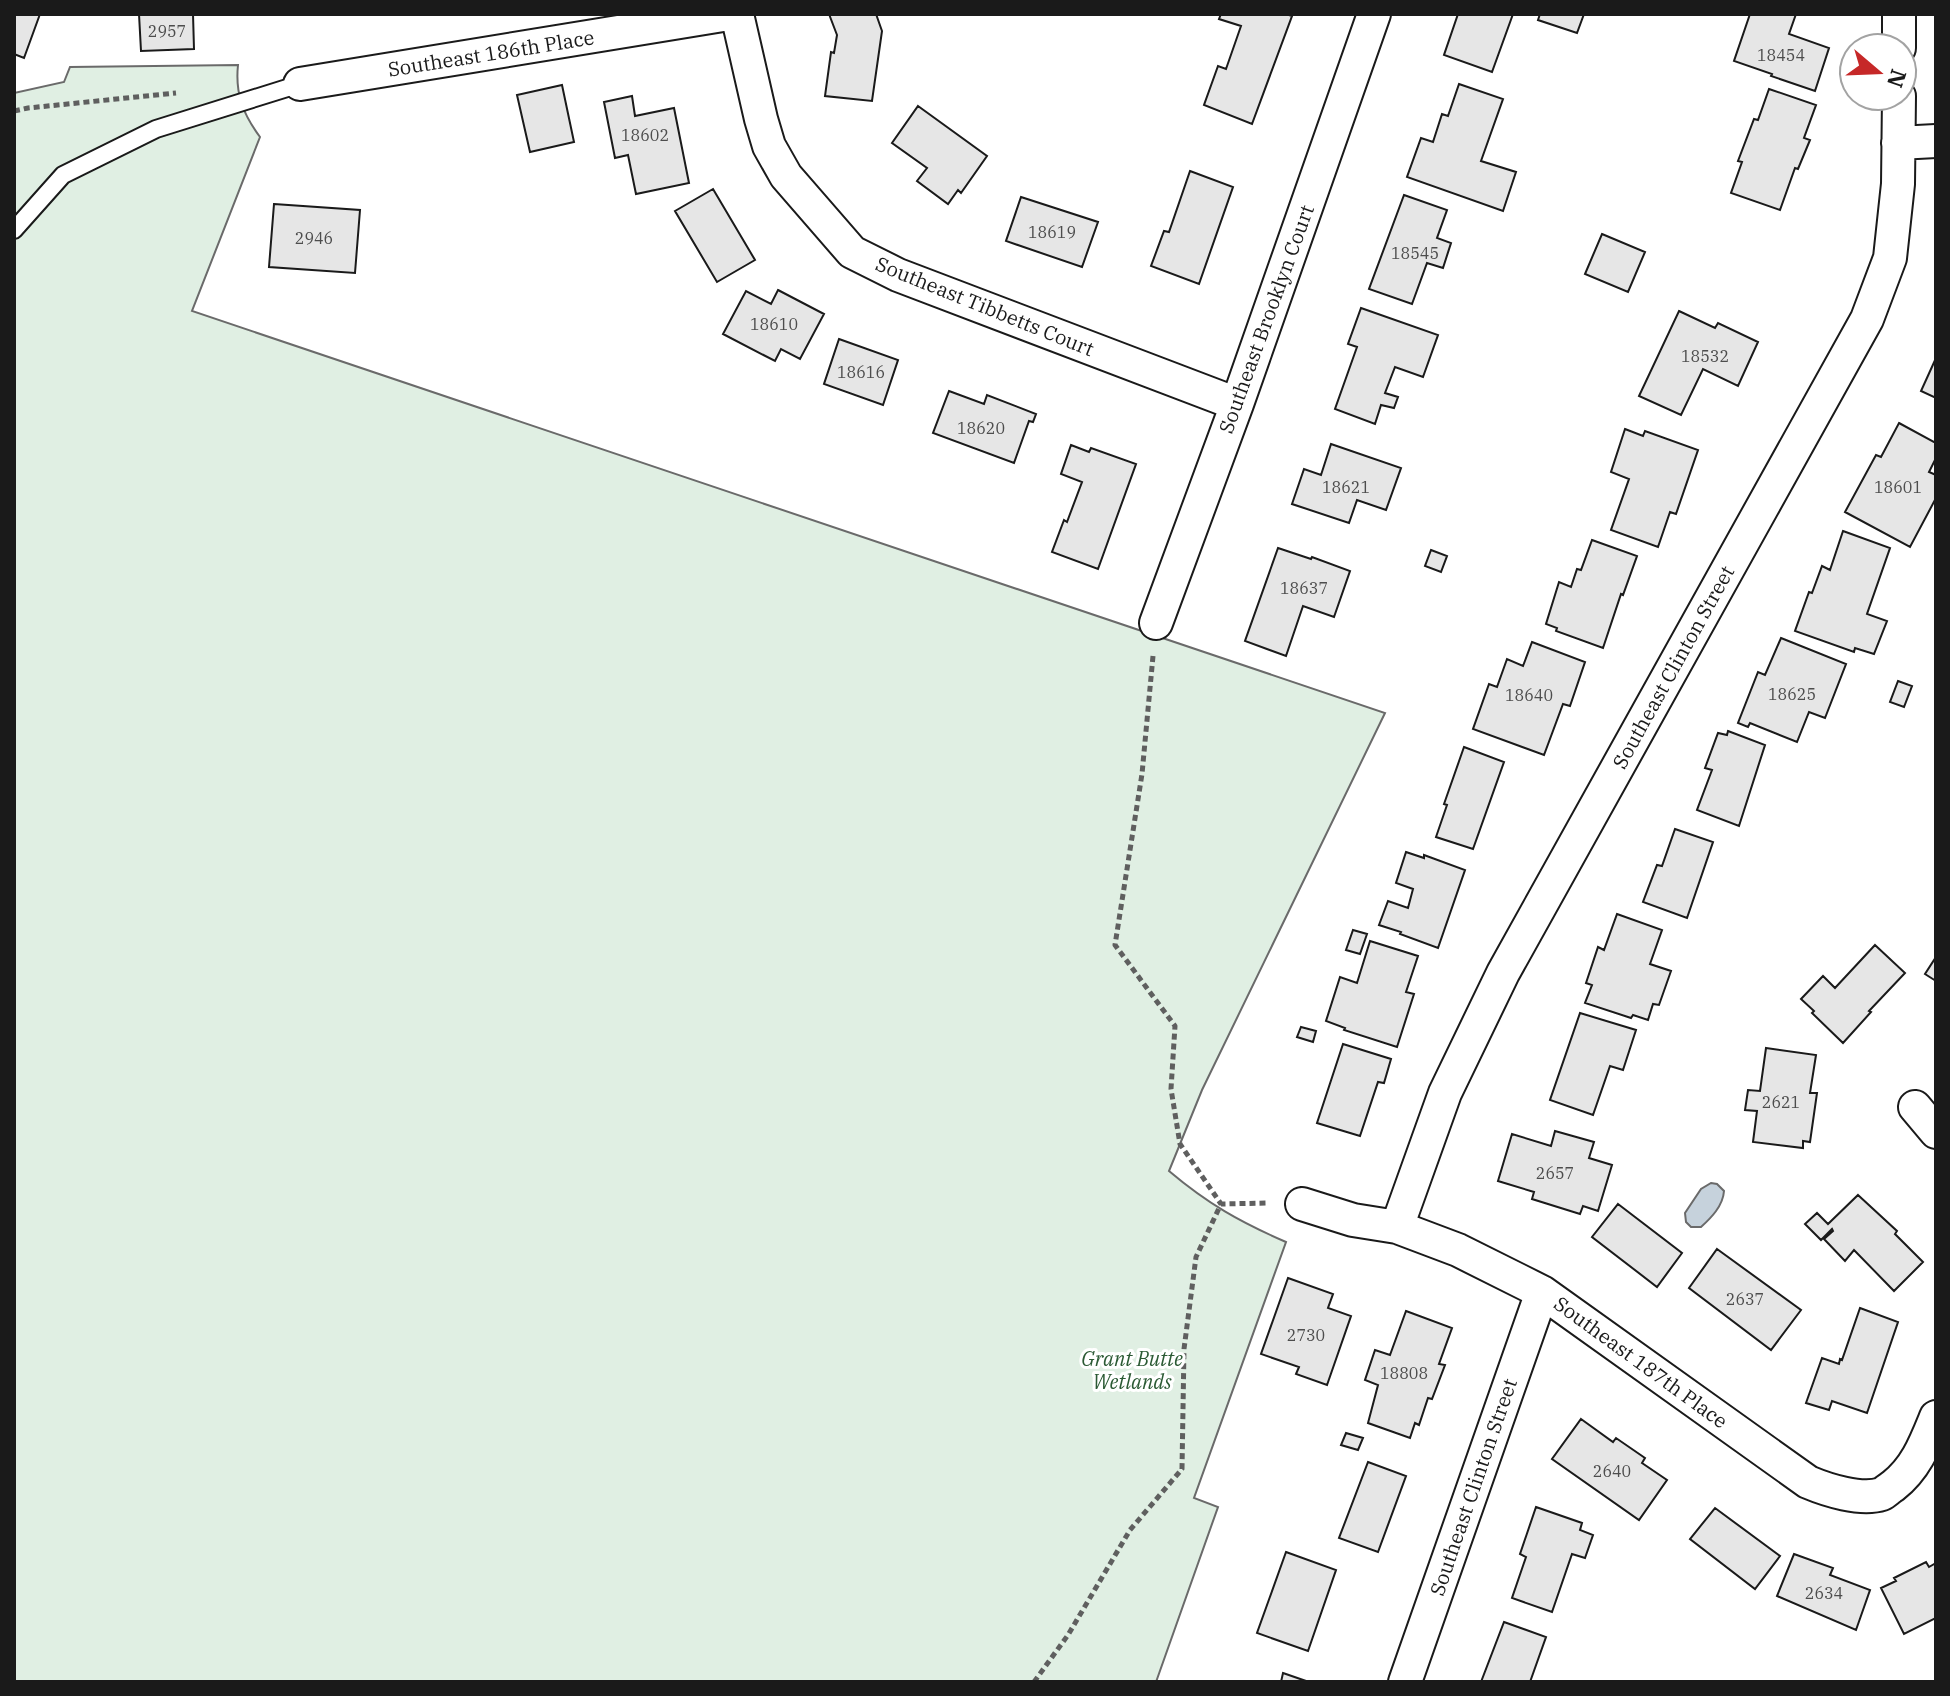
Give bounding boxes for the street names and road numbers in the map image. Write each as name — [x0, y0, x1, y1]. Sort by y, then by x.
street label: Southeast 186th Place — [386, 23, 596, 83]
street label: Southeast Brooklyn Court — [1212, 201, 1320, 437]
street label: Southeast Tibbetts Court — [872, 250, 1098, 362]
street label: Southeast Clinton Street — [1606, 561, 1740, 773]
street label: Southeast 187th Place — [1549, 1290, 1733, 1434]
street label: Southeast Clinton Street — [1423, 1375, 1523, 1599]

